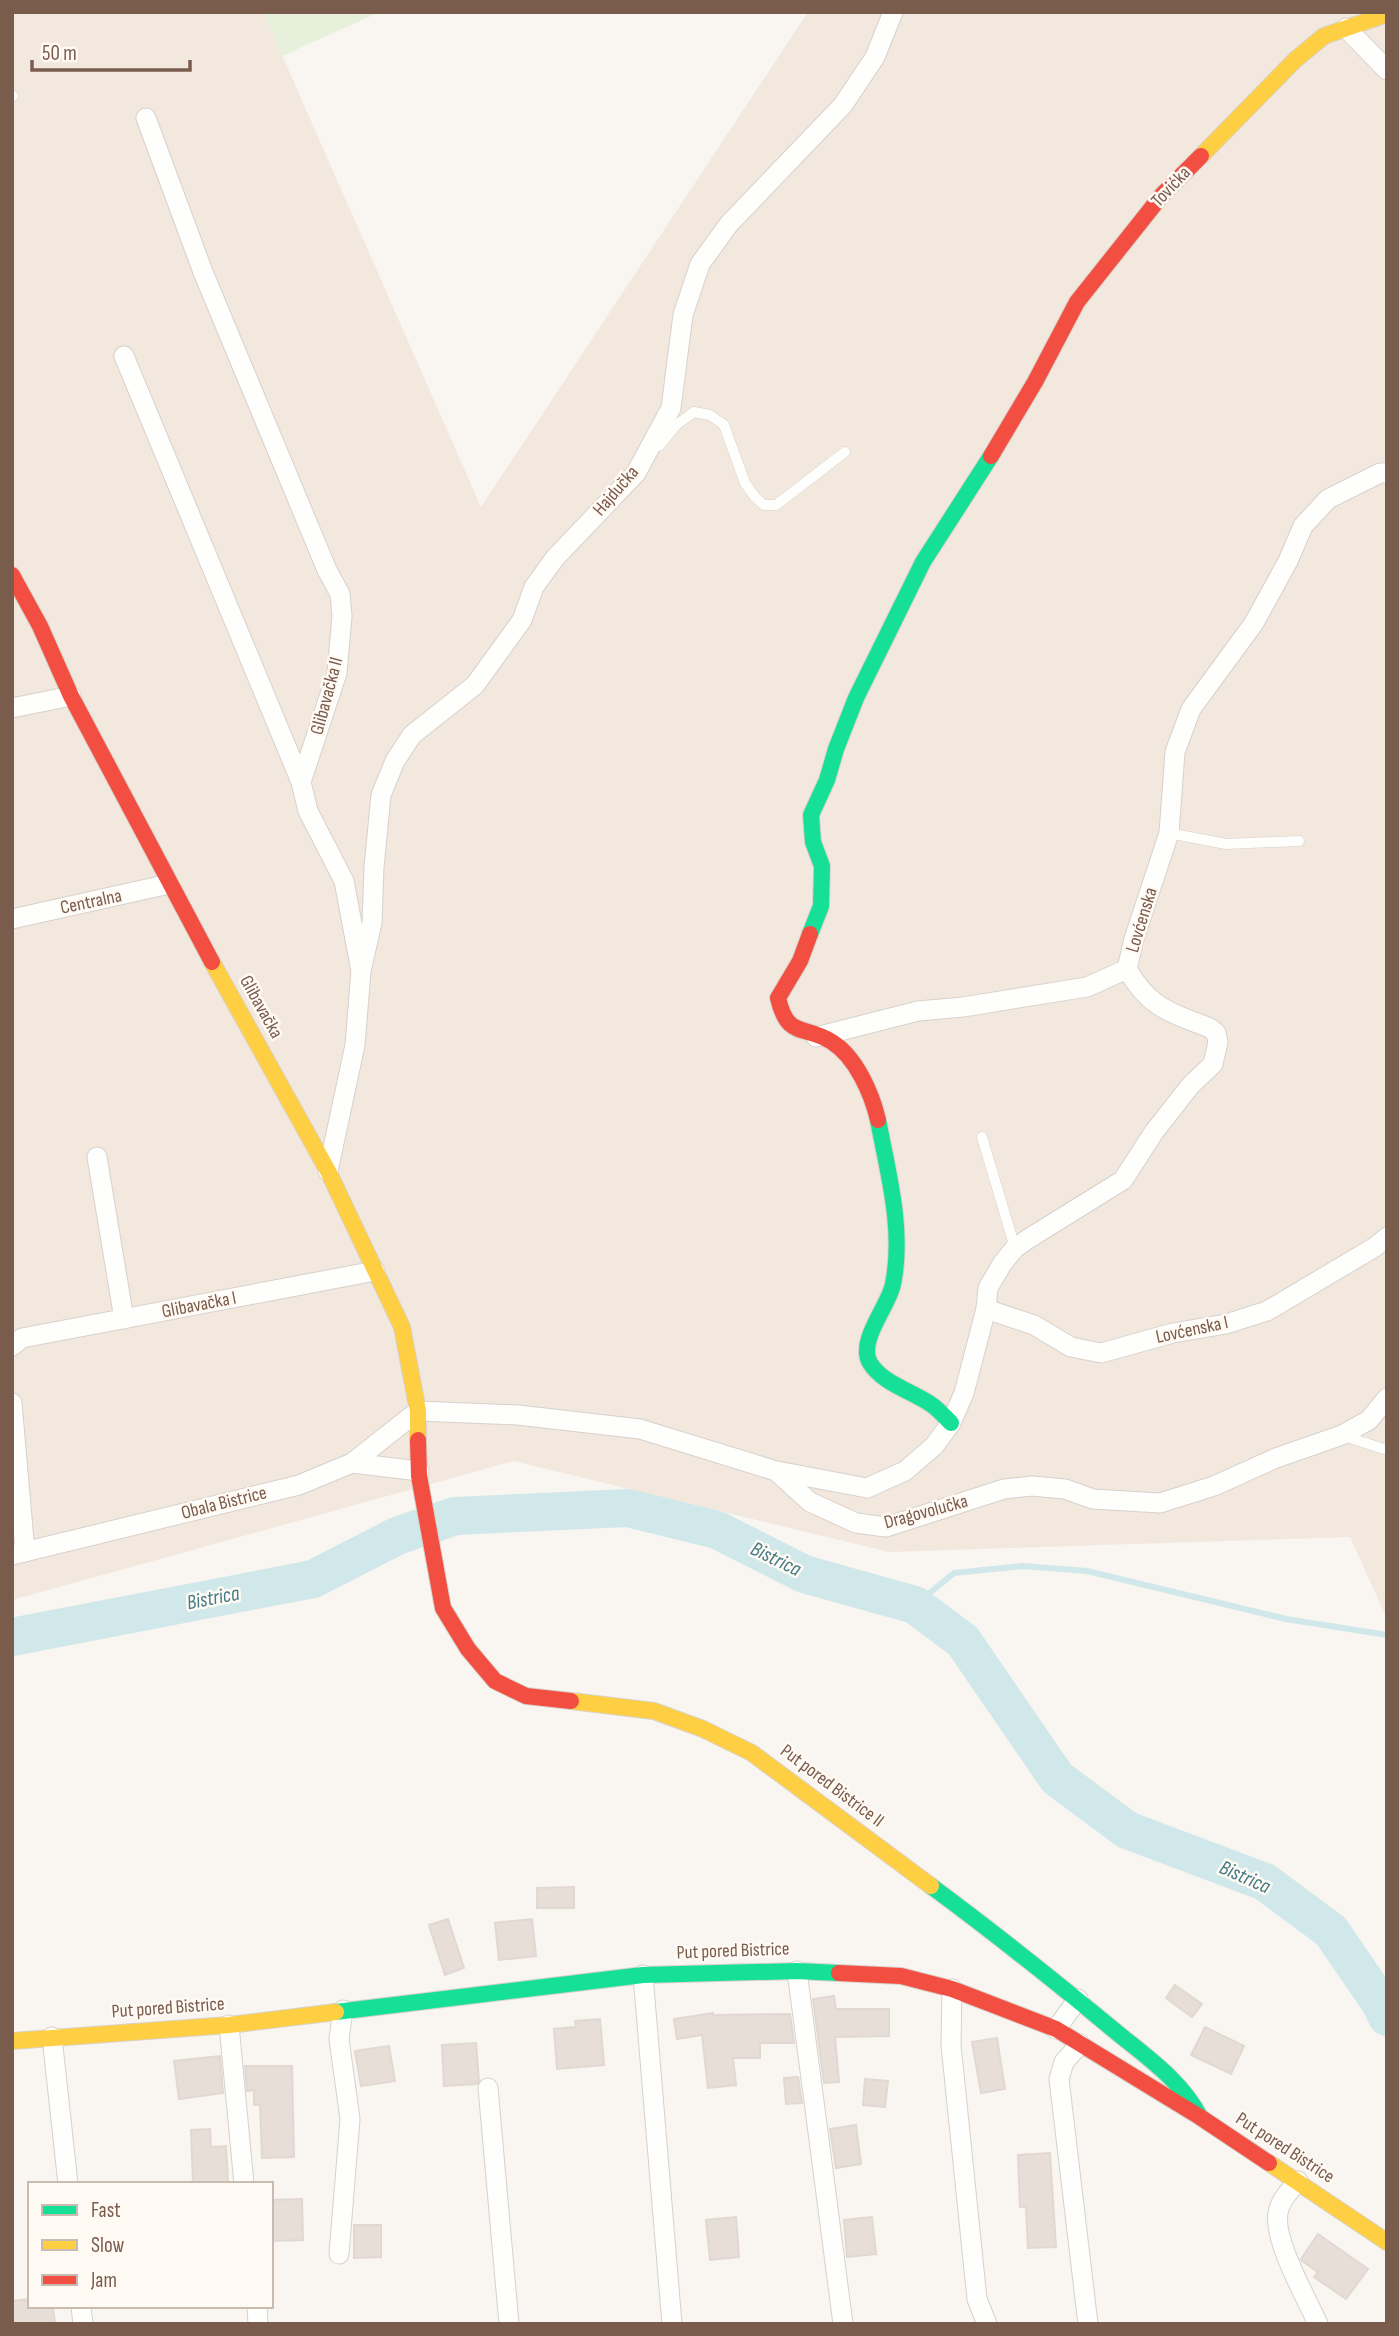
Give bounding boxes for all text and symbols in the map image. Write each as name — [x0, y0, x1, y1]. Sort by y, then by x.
scale bar — [32, 28, 189, 72]
text: 50 m — [42, 41, 77, 66]
street label: Tovićka — [1146, 162, 1196, 212]
street label: Hajdučka — [588, 461, 644, 521]
street label: Glibavačka II — [306, 655, 348, 737]
street label: Centralna — [58, 884, 124, 920]
street label: Lovćenska — [1121, 885, 1163, 955]
street label: Glibavačka — [234, 971, 288, 1043]
street label: Glibavačka I — [160, 1287, 238, 1323]
street label: Lovćenska I — [1154, 1311, 1230, 1349]
street label: Obala Bistrice — [179, 1481, 269, 1525]
street label: Dragovolučka — [882, 1490, 970, 1534]
water label: Bistrica — [747, 1536, 806, 1582]
water label: Bistrica — [185, 1581, 242, 1615]
street label: Put pored Bistrice II — [776, 1740, 888, 1832]
water label: Bistrica — [1216, 1855, 1275, 1899]
street label: Put pored Bistrice — [676, 1938, 790, 1964]
street label: Put pored Bistrice — [111, 1993, 225, 2023]
street label: Put pored Bistrice — [1231, 2108, 1339, 2188]
legend — [28, 2182, 273, 2308]
text: Fast — [91, 2198, 121, 2223]
text: Slow — [91, 2233, 125, 2258]
text: Jam — [90, 2268, 117, 2293]

